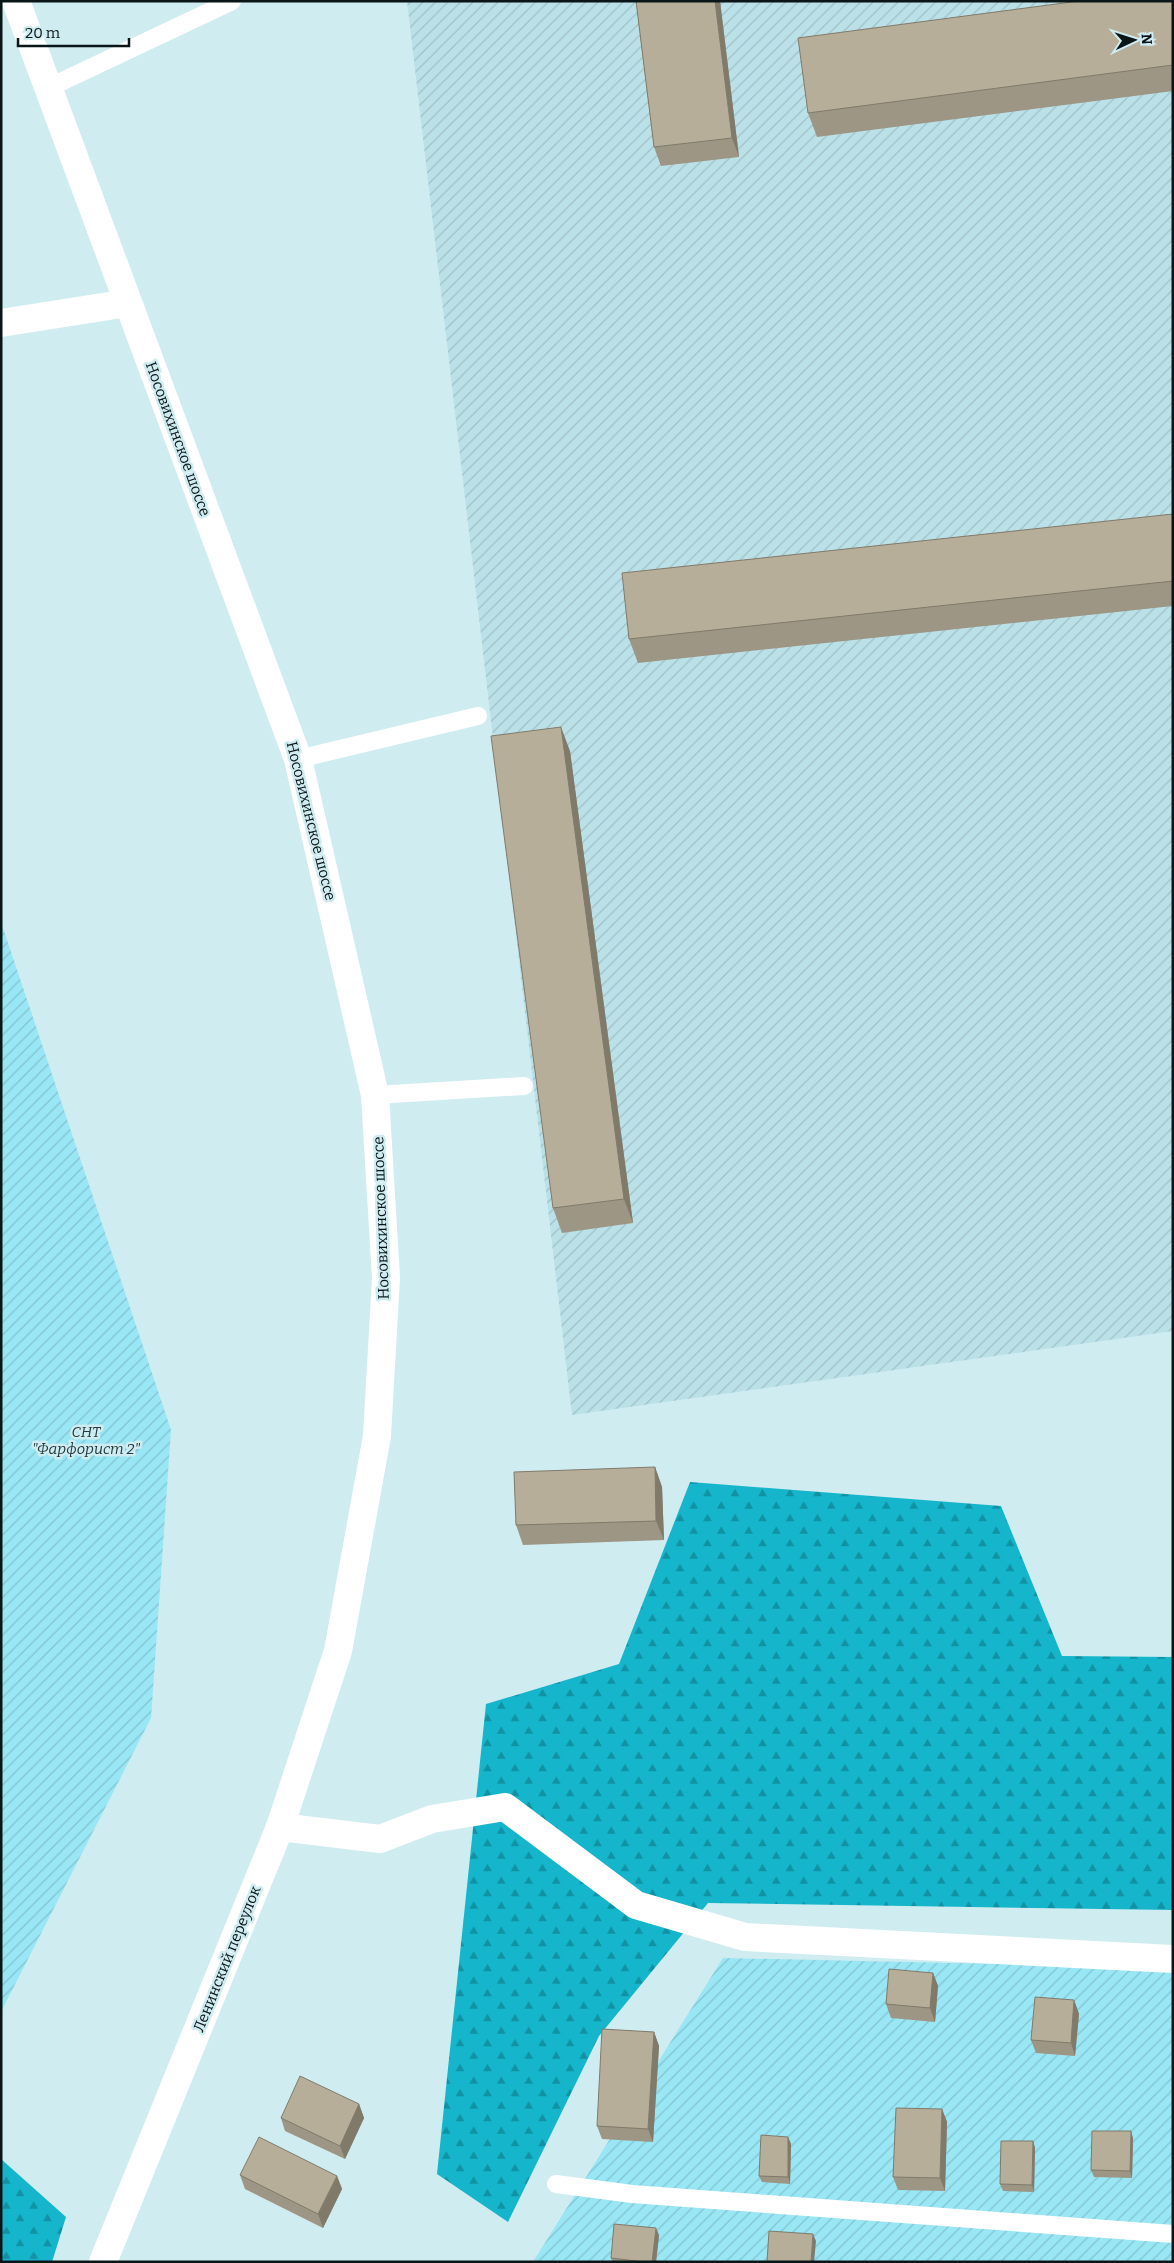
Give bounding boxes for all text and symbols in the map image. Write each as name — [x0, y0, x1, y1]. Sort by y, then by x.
scale bar — [18, 15, 129, 47]
north arrow — [1109, 15, 1159, 65]
text: 20 m — [25, 24, 61, 42]
text: N — [1138, 33, 1155, 45]
street label: Носовихинское шоссе — [142, 359, 214, 519]
street label: Носовихинское шоссе — [283, 740, 339, 902]
street label: Носовихинское шоссе — [369, 1136, 393, 1300]
park label: СНТ "Фарфорист 2" — [32, 1423, 140, 1458]
street label: Ленинский переулок — [189, 1883, 265, 2035]

